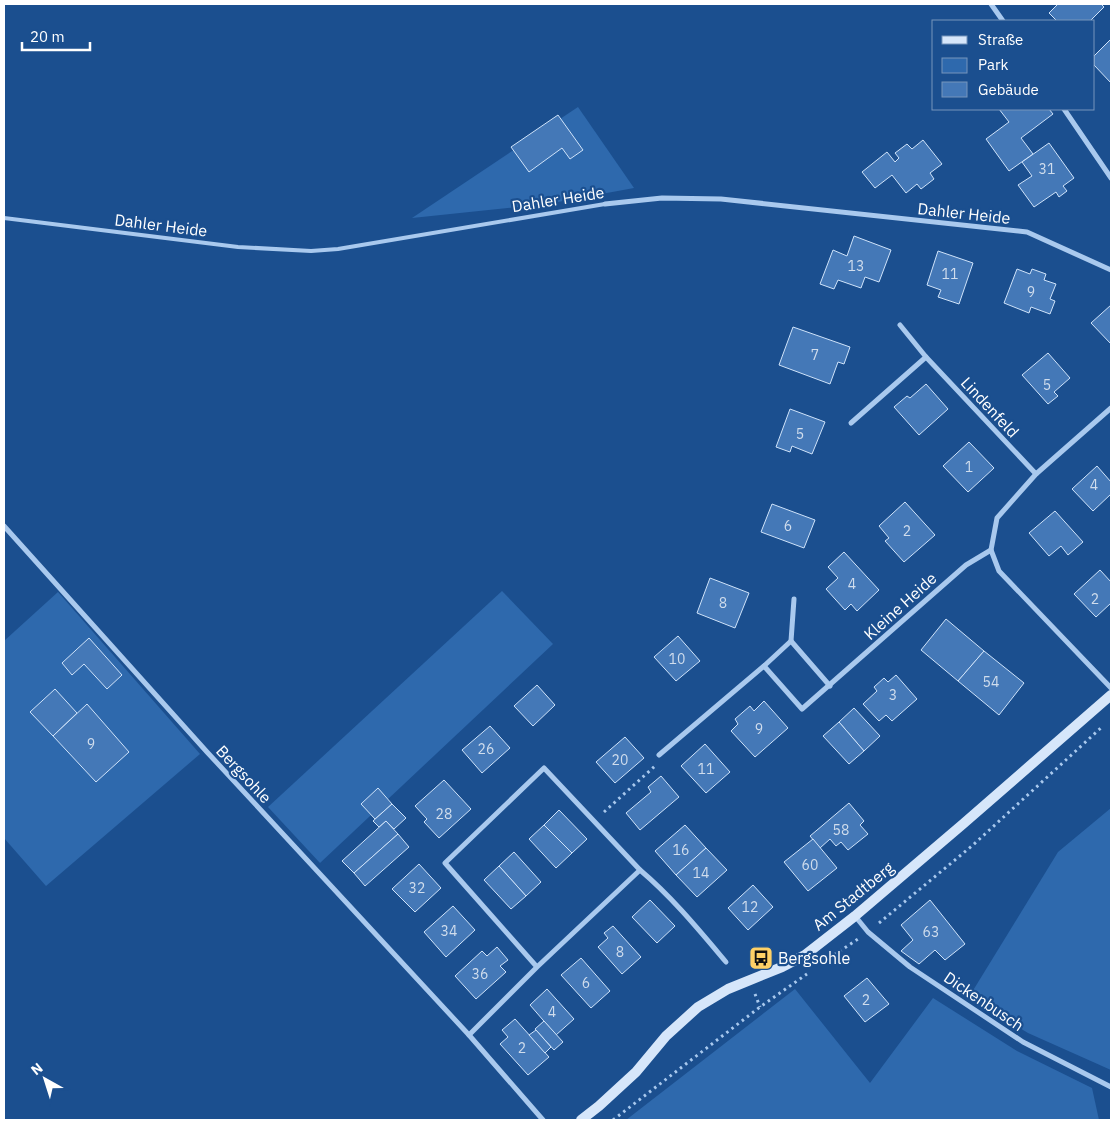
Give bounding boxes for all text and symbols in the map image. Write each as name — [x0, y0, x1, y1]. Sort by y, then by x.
scale bar — [22, 20, 90, 52]
legend — [932, 20, 1095, 110]
text: 20 m — [30, 27, 65, 46]
text: Straße — [978, 30, 1023, 49]
text: Park — [978, 55, 1008, 74]
text: Gebäude — [978, 80, 1039, 99]
house number: 31 — [1039, 160, 1055, 178]
street label: Dahler Heide — [510, 182, 606, 216]
street label: Dahler Heide — [917, 198, 1012, 228]
street label: Dahler Heide — [113, 209, 209, 241]
house number: 13 — [848, 257, 864, 275]
house number: 11 — [942, 265, 958, 283]
house number: 9 — [1027, 283, 1035, 301]
house number: 7 — [811, 346, 819, 364]
street label: Lindenfeld — [957, 372, 1023, 442]
house number: 5 — [1043, 376, 1051, 394]
house number: 5 — [796, 425, 804, 443]
house number: 1 — [965, 458, 973, 476]
house number: 4 — [1090, 476, 1098, 494]
house number: 6 — [784, 517, 792, 535]
house number: 2 — [903, 522, 911, 540]
street label: Kleine Heide — [859, 568, 941, 644]
house number: 4 — [848, 575, 856, 593]
house number: 2 — [1091, 590, 1099, 608]
house number: 8 — [719, 594, 727, 612]
house number: 10 — [669, 650, 685, 668]
house number: 54 — [983, 673, 999, 691]
house number: 3 — [889, 686, 897, 704]
house number: 9 — [755, 720, 763, 738]
house number: 9 — [87, 735, 95, 753]
house number: 26 — [478, 740, 494, 758]
street label: Bergsohle — [212, 741, 276, 807]
house number: 20 — [612, 751, 628, 769]
house number: 11 — [698, 760, 714, 778]
house number: 28 — [436, 805, 452, 823]
house number: 58 — [833, 821, 849, 839]
house number: 16 — [673, 841, 689, 859]
house number: 60 — [802, 856, 818, 874]
street label: Am Stadtberg — [808, 857, 898, 935]
house number: 14 — [693, 864, 709, 882]
house number: 32 — [409, 879, 425, 897]
house number: 12 — [742, 898, 758, 916]
house number: 34 — [441, 922, 457, 940]
house number: 63 — [923, 923, 939, 941]
house number: 8 — [616, 943, 624, 961]
bus stop icon: Bergsohle — [748, 945, 774, 971]
place label: Bergsohle — [778, 948, 850, 968]
house number: 36 — [472, 965, 488, 983]
street label: Dickenbusch — [940, 967, 1028, 1035]
house number: 6 — [582, 974, 590, 992]
house number: 2 — [862, 991, 870, 1009]
house number: 4 — [548, 1003, 556, 1021]
house number: 2 — [518, 1039, 526, 1057]
north arrow — [20, 1054, 70, 1104]
text: N — [27, 1059, 46, 1079]

